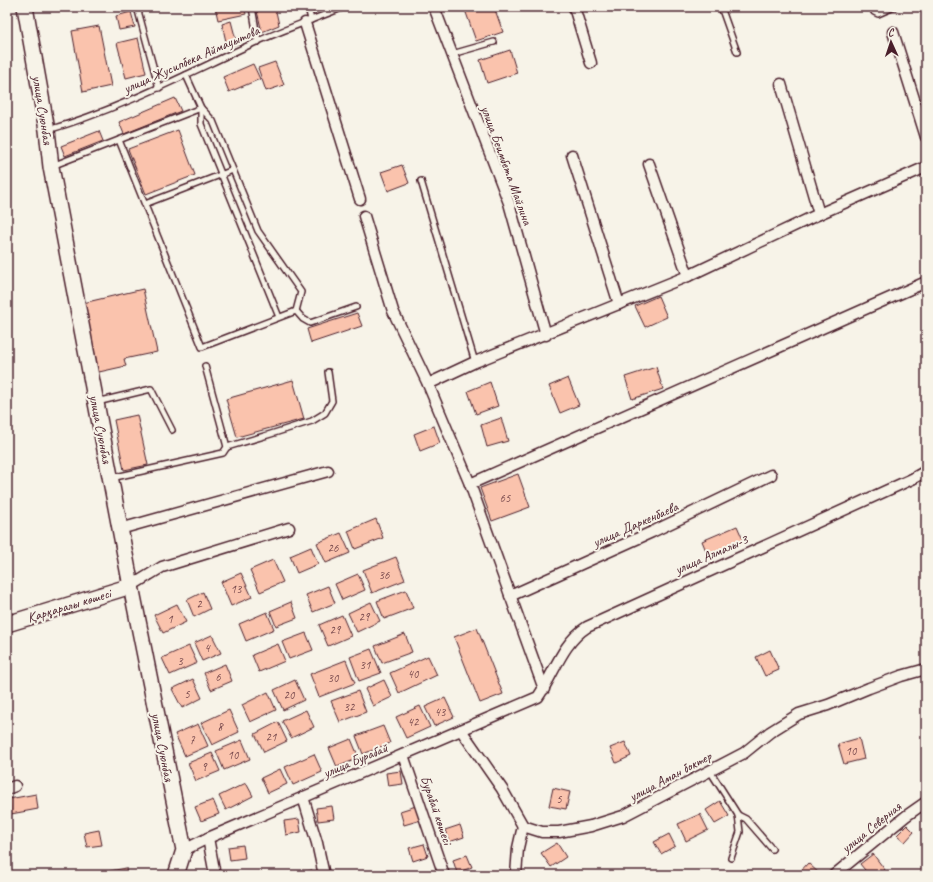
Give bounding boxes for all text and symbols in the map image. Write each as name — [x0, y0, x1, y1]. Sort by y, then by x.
street label: улица Жусипбека Аймауытова — [120, 21, 263, 97]
north arrow — [871, 22, 911, 62]
text: С — [887, 25, 895, 39]
street label: улица Суюнбая — [28, 73, 57, 147]
street label: улица Беимбета Майлина — [477, 102, 536, 228]
street label: улица Суюнбая — [85, 392, 116, 466]
house number: 65 — [500, 490, 511, 506]
street label: улица Даркенбаева — [589, 498, 682, 551]
street label: улица Алмалы-3 — [671, 530, 752, 579]
house number: 26 — [328, 540, 339, 556]
house number: 36 — [379, 567, 390, 583]
house number: 13 — [231, 581, 243, 597]
street label: Қарқаралы көшесі — [25, 584, 115, 626]
house number: 2 — [196, 596, 203, 612]
house number: 29 — [359, 609, 371, 625]
house number: 1 — [167, 611, 173, 627]
house number: 29 — [330, 622, 342, 638]
house number: 4 — [204, 640, 211, 656]
house number: 3 — [177, 653, 184, 669]
house number: 31 — [360, 657, 371, 673]
house number: 40 — [408, 666, 420, 682]
house number: 6 — [215, 669, 221, 685]
house number: 30 — [328, 670, 340, 686]
house number: 5 — [184, 686, 190, 702]
house number: 20 — [284, 687, 296, 703]
house number: 32 — [344, 699, 356, 715]
house number: 43 — [435, 704, 447, 720]
street label: улица Суюнбая — [147, 710, 178, 784]
house number: 42 — [408, 714, 420, 730]
house number: 8 — [217, 719, 224, 735]
house number: 21 — [266, 729, 277, 745]
house number: 7 — [189, 732, 195, 748]
street label: улица Бурабай — [319, 739, 391, 782]
house number: 10 — [846, 743, 858, 759]
house number: 10 — [228, 747, 240, 763]
street label: улица Аман боктер — [625, 747, 715, 806]
house number: 9 — [201, 759, 208, 775]
street label: Бурабай көшесі — [417, 774, 457, 849]
house number: 5 — [556, 791, 562, 807]
street label: улица Северная — [837, 798, 905, 857]

